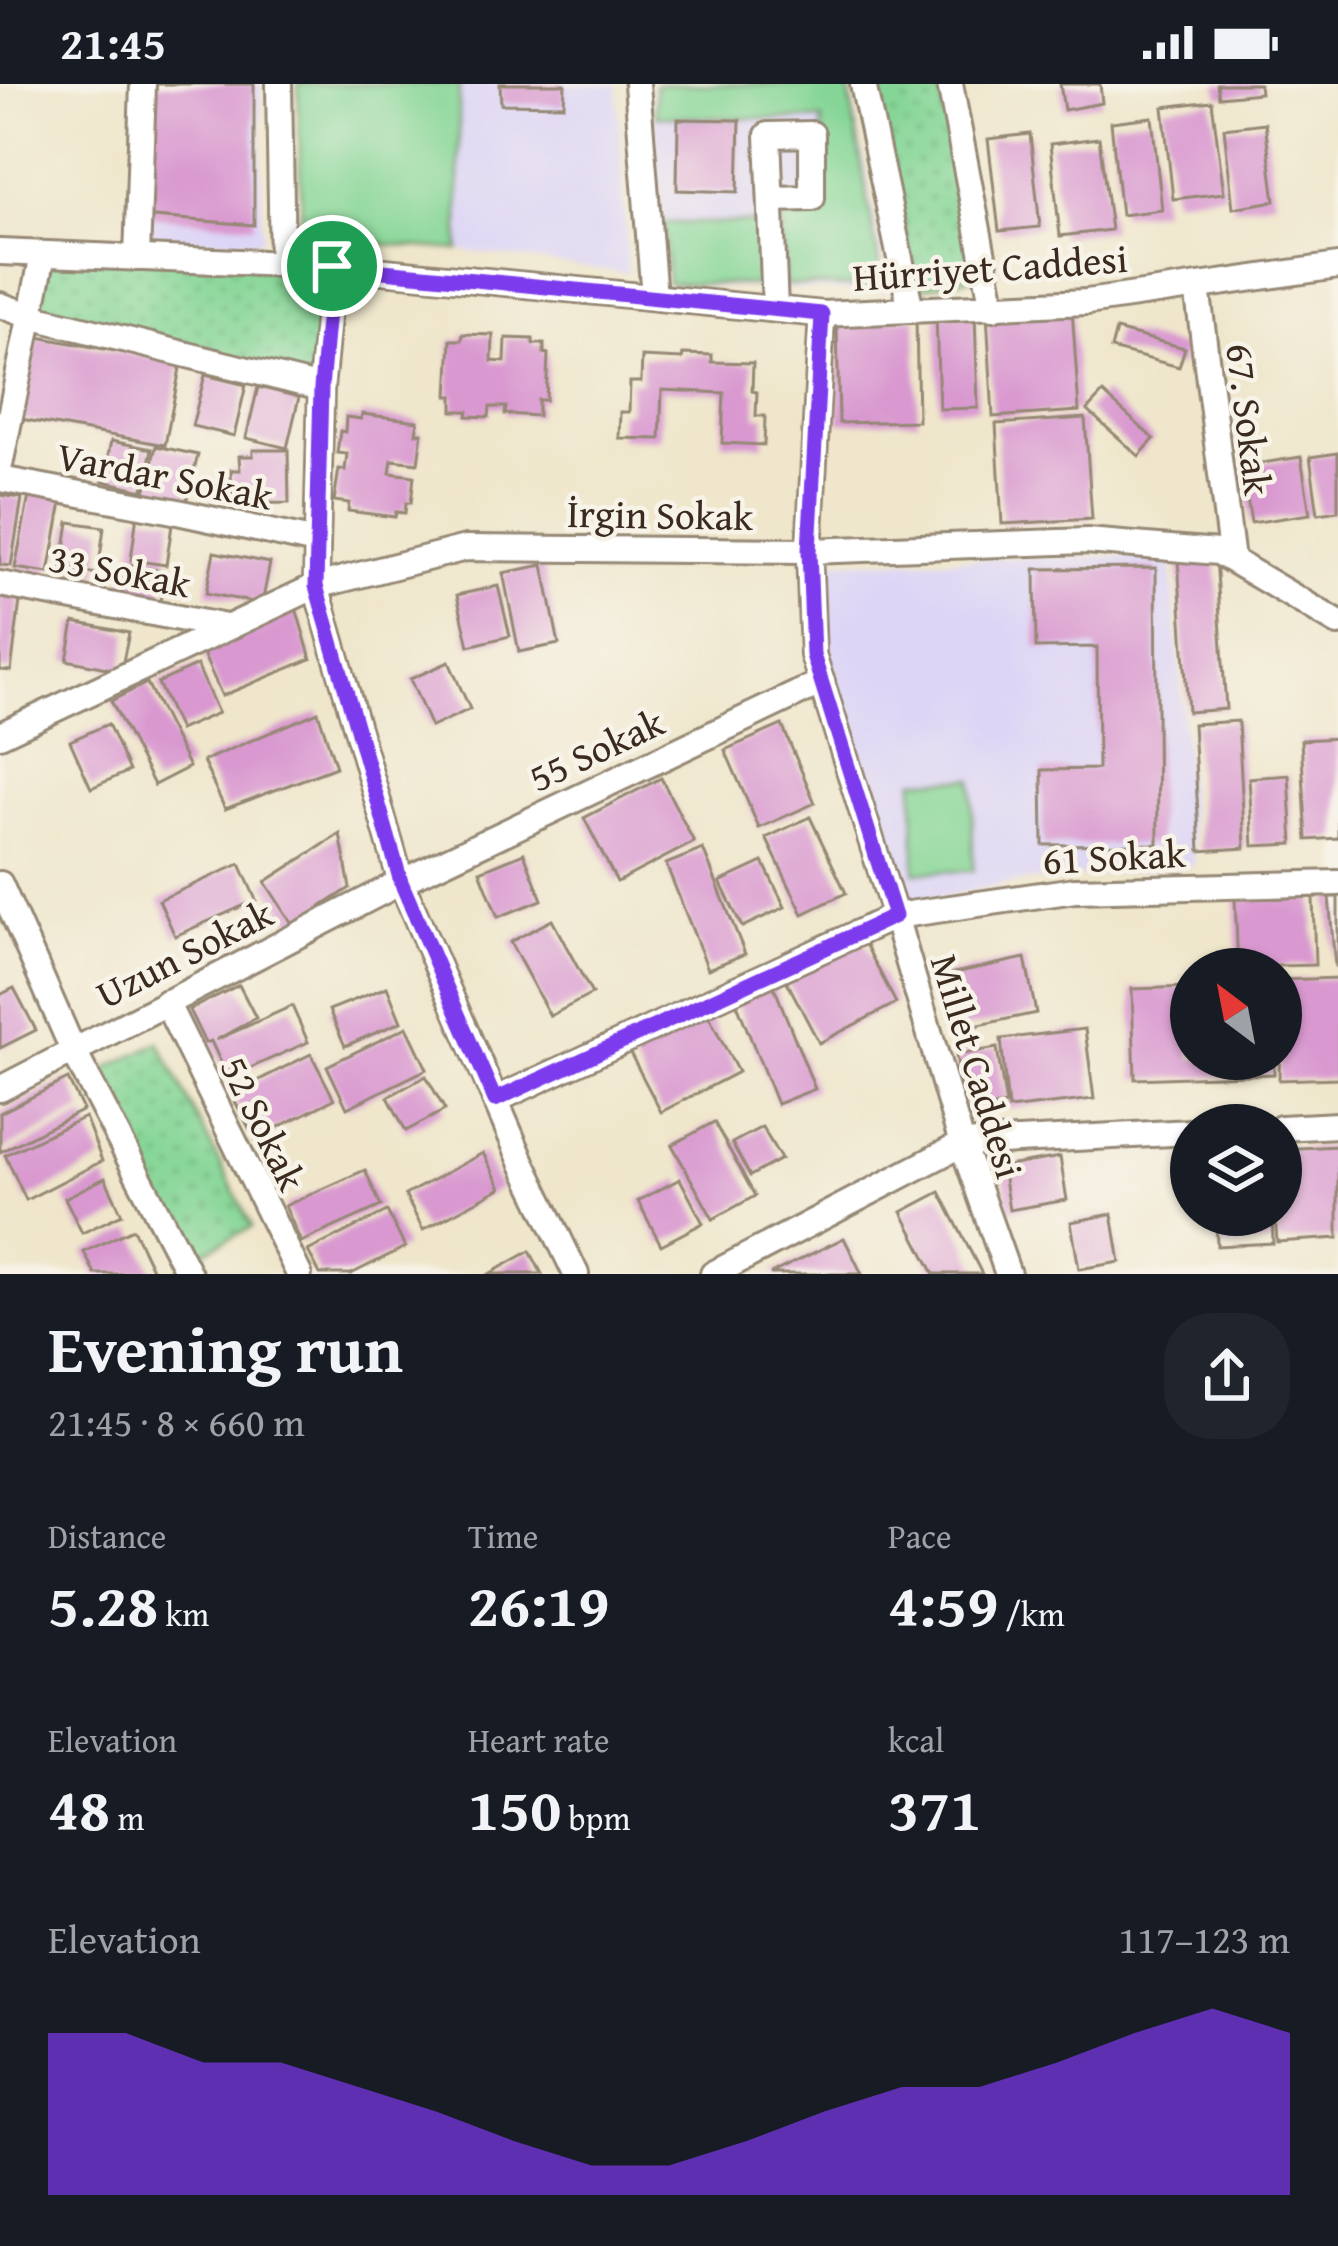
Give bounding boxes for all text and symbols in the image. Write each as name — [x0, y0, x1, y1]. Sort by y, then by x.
text: 21:45 — [60, 10, 166, 75]
pin — [281, 215, 383, 317]
street label: Hürriyet Caddesi — [851, 229, 1129, 305]
icon: arrive — [299, 233, 365, 299]
street label: 67. Sokak — [1212, 340, 1288, 498]
street label: Vardar Sokak — [52, 426, 278, 524]
street label: İrgin Sokak — [567, 484, 754, 544]
street label: 33 Sokak — [44, 528, 196, 612]
street label: 55 Sokak — [519, 693, 673, 805]
street label: 61 Sokak — [1041, 824, 1187, 888]
street label: Uzun Sokak — [86, 884, 282, 1022]
street label: Millet Caddesi — [917, 947, 1039, 1185]
north arrow — [1170, 948, 1302, 1080]
map controls — [1170, 948, 1302, 1236]
street label: 52 Sokak — [207, 1046, 321, 1200]
button: layers — [1170, 1104, 1302, 1236]
text: Evening run — [48, 1299, 403, 1396]
button: share — [1164, 1313, 1290, 1439]
text: 21:45 · 8 × 660 m — [48, 1393, 305, 1450]
text: Distance — [48, 1512, 166, 1560]
text: Time — [468, 1512, 538, 1560]
text: Pace — [888, 1512, 951, 1560]
text: 5.28 — [48, 1560, 158, 1648]
text: 26:19 — [468, 1560, 609, 1648]
text: 4:59 — [888, 1560, 998, 1648]
text: km — [158, 1590, 209, 1638]
text: /km — [998, 1590, 1065, 1638]
text: Elevation — [48, 1716, 177, 1764]
text: Heart rate — [468, 1716, 610, 1764]
text: kcal — [888, 1716, 944, 1764]
text: 48 — [48, 1764, 110, 1852]
text: 150 — [468, 1764, 561, 1852]
text: 371 — [888, 1764, 981, 1852]
text: m — [110, 1794, 144, 1842]
text: bpm — [561, 1794, 630, 1842]
text: Elevation — [48, 1910, 201, 1967]
text: 117–123 m — [1118, 1910, 1290, 1967]

